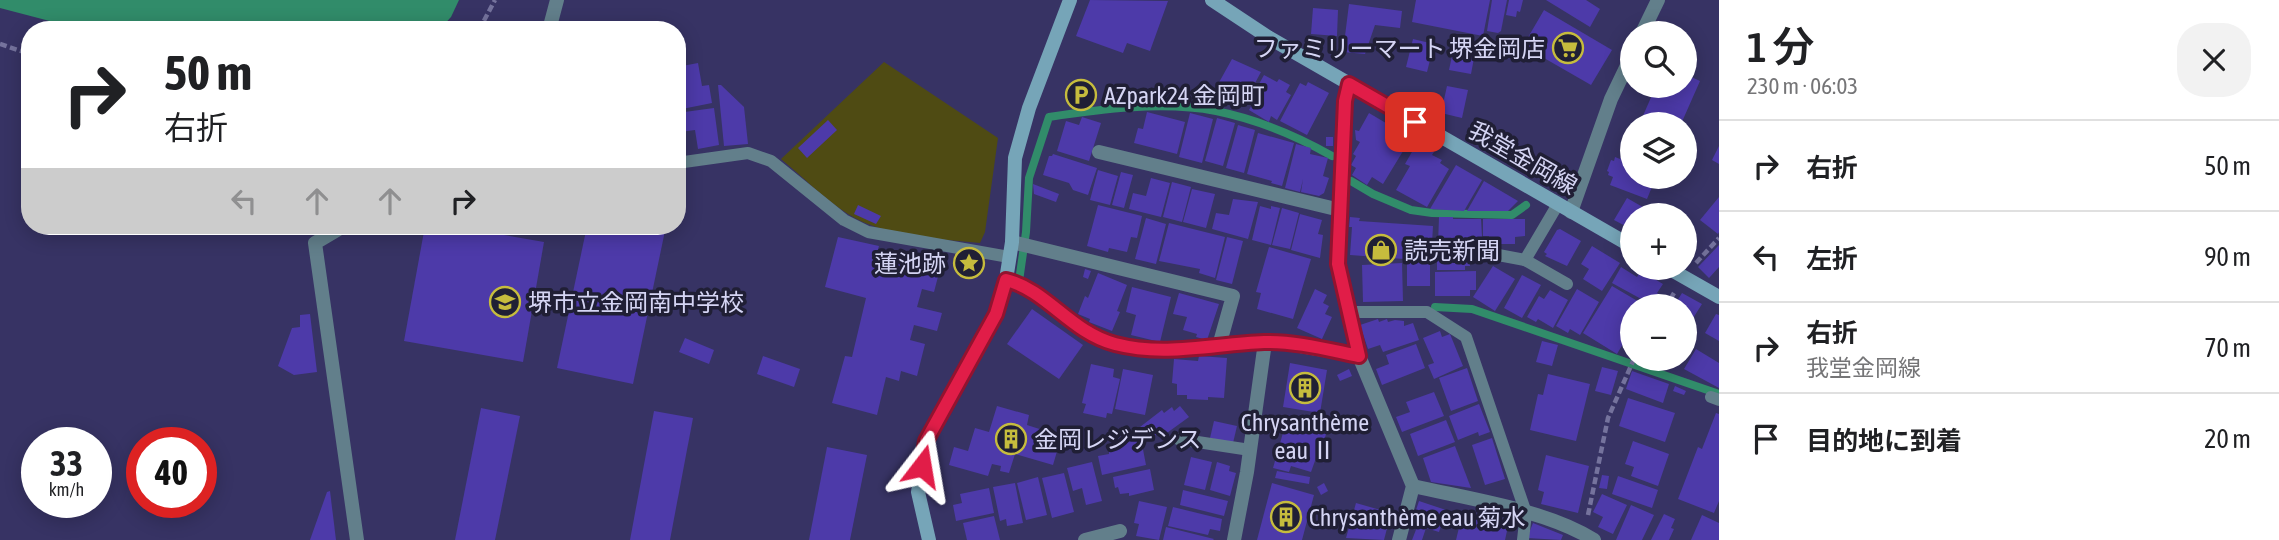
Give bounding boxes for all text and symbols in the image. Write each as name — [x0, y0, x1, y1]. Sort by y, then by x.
map controls — [1620, 21, 1697, 371]
button: search — [1620, 21, 1697, 98]
text: 1 分 — [1747, 23, 1815, 71]
button: close — [2177, 23, 2251, 97]
supermarket icon: ファミリーマート 堺金岡店 — [1551, 31, 1585, 65]
place label: ファミリーマート 堺金岡店 — [1254, 35, 1545, 62]
text: 50 m — [164, 44, 252, 100]
icon: right — [49, 49, 140, 140]
text: 230 m · 06:03 — [1747, 73, 1858, 99]
parking icon: AZpark24 金岡町 — [1064, 78, 1098, 112]
place label: AZpark24 金岡町 — [1104, 82, 1265, 109]
pin — [1385, 92, 1445, 152]
icon: arrive — [1396, 103, 1434, 141]
text: 右折 — [164, 109, 228, 146]
button: layers — [1620, 112, 1697, 189]
street label: 我堂金岡線 — [1464, 116, 1582, 200]
icon: right — [1747, 147, 1785, 185]
text: 50 m — [2204, 151, 2251, 181]
text: 右折 — [1806, 153, 1858, 183]
icon: left — [225, 182, 263, 220]
icon: ahead — [298, 182, 336, 220]
icon: ahead — [371, 182, 409, 220]
icon: right — [444, 182, 482, 220]
button: + — [1620, 203, 1697, 280]
shop icon: 読売新聞 — [1364, 233, 1398, 267]
place label: 読売新聞 — [1404, 237, 1500, 264]
icon: left — [1747, 238, 1785, 276]
text: 90 m — [2204, 242, 2251, 272]
text: 左折 — [1806, 244, 1858, 274]
place icon: 蓮池跡 — [952, 246, 986, 280]
place label: 蓮池跡 — [874, 250, 946, 277]
school or university icon: 堺市立金岡南中学校 — [488, 285, 522, 319]
place label: 堺市立金岡南中学校 — [528, 289, 744, 316]
button: − — [1620, 294, 1697, 371]
text: 右折 — [1806, 318, 1858, 348]
icon: right — [1747, 329, 1785, 367]
text: 70 m — [2204, 333, 2251, 363]
text: 我堂金岡線 — [1806, 355, 1921, 381]
building icon: Chrysanthème eau Ⅱ — [1288, 371, 1322, 405]
place label: Chrysanthème eau Ⅱ — [1241, 409, 1369, 464]
icon: arrive — [1747, 420, 1785, 458]
building icon: 金岡レジデンス — [994, 422, 1028, 456]
text: 20 m — [2204, 424, 2251, 454]
place label: 金岡レジデンス — [1034, 426, 1202, 453]
text: 目的地に到着 — [1806, 426, 1962, 456]
speed limit sign: 40 — [126, 427, 217, 518]
position arrow — [885, 429, 959, 503]
text: 33 — [50, 443, 83, 483]
text: km/h — [49, 479, 84, 500]
building icon: Chrysanthème eau 菊水 — [1269, 500, 1303, 534]
place label: Chrysanthème eau 菊水 — [1309, 504, 1526, 531]

